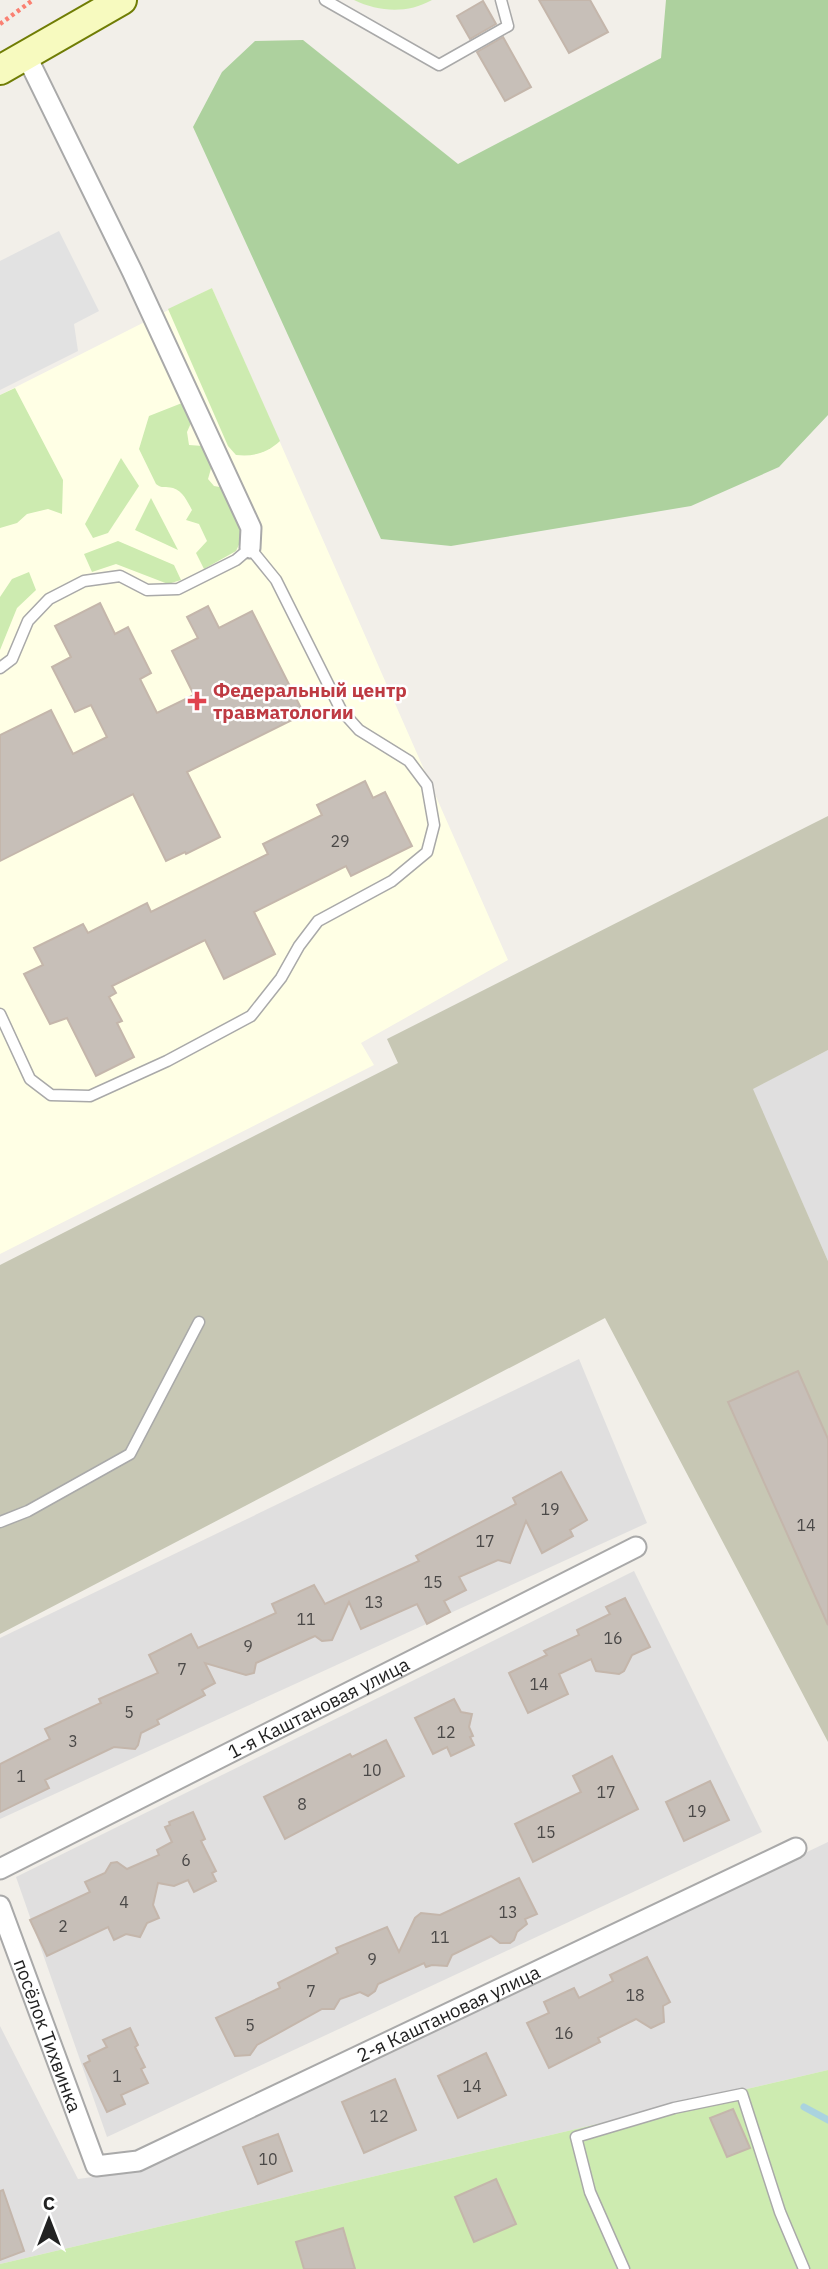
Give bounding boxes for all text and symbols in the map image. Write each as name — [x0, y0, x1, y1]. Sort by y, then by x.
place label: Федеральный центр травматологии — [213, 678, 407, 724]
marker: Федеральный центр травматологии — [187, 691, 207, 711]
house number: 29 — [330, 831, 350, 851]
house number: 19 — [540, 1499, 560, 1519]
house number: 14 — [796, 1515, 816, 1535]
house number: 17 — [475, 1531, 495, 1551]
house number: 15 — [423, 1572, 443, 1592]
house number: 13 — [364, 1592, 384, 1612]
house number: 11 — [296, 1609, 316, 1629]
house number: 16 — [603, 1628, 623, 1648]
house number: 9 — [243, 1636, 253, 1656]
street label: 1-я Каштановая улица — [224, 1652, 413, 1764]
house number: 7 — [177, 1659, 187, 1679]
house number: 14 — [529, 1674, 549, 1694]
house number: 5 — [124, 1702, 134, 1722]
house number: 12 — [436, 1722, 456, 1742]
house number: 3 — [68, 1731, 78, 1751]
house number: 10 — [362, 1760, 382, 1780]
house number: 1 — [16, 1766, 26, 1786]
house number: 17 — [596, 1782, 616, 1802]
house number: 8 — [297, 1794, 307, 1814]
house number: 19 — [687, 1801, 707, 1821]
house number: 15 — [536, 1822, 556, 1842]
house number: 6 — [181, 1850, 191, 1870]
house number: 4 — [119, 1892, 129, 1912]
house number: 13 — [498, 1902, 518, 1922]
house number: 2 — [58, 1916, 68, 1936]
house number: 11 — [430, 1927, 450, 1947]
house number: 9 — [367, 1949, 377, 1969]
street label: посёлок Тихвинка — [8, 1955, 87, 2116]
street label: 2-я Каштановая улица — [353, 1960, 544, 2067]
house number: 7 — [306, 1981, 316, 2001]
house number: 18 — [625, 1985, 645, 2005]
house number: 5 — [245, 2015, 255, 2035]
house number: 16 — [554, 2023, 574, 2043]
house number: 1 — [112, 2066, 122, 2086]
house number: 14 — [462, 2076, 482, 2096]
house number: 12 — [369, 2106, 389, 2126]
house number: 10 — [258, 2149, 278, 2169]
north arrow — [14, 2185, 84, 2255]
text: С — [43, 2191, 55, 2215]

